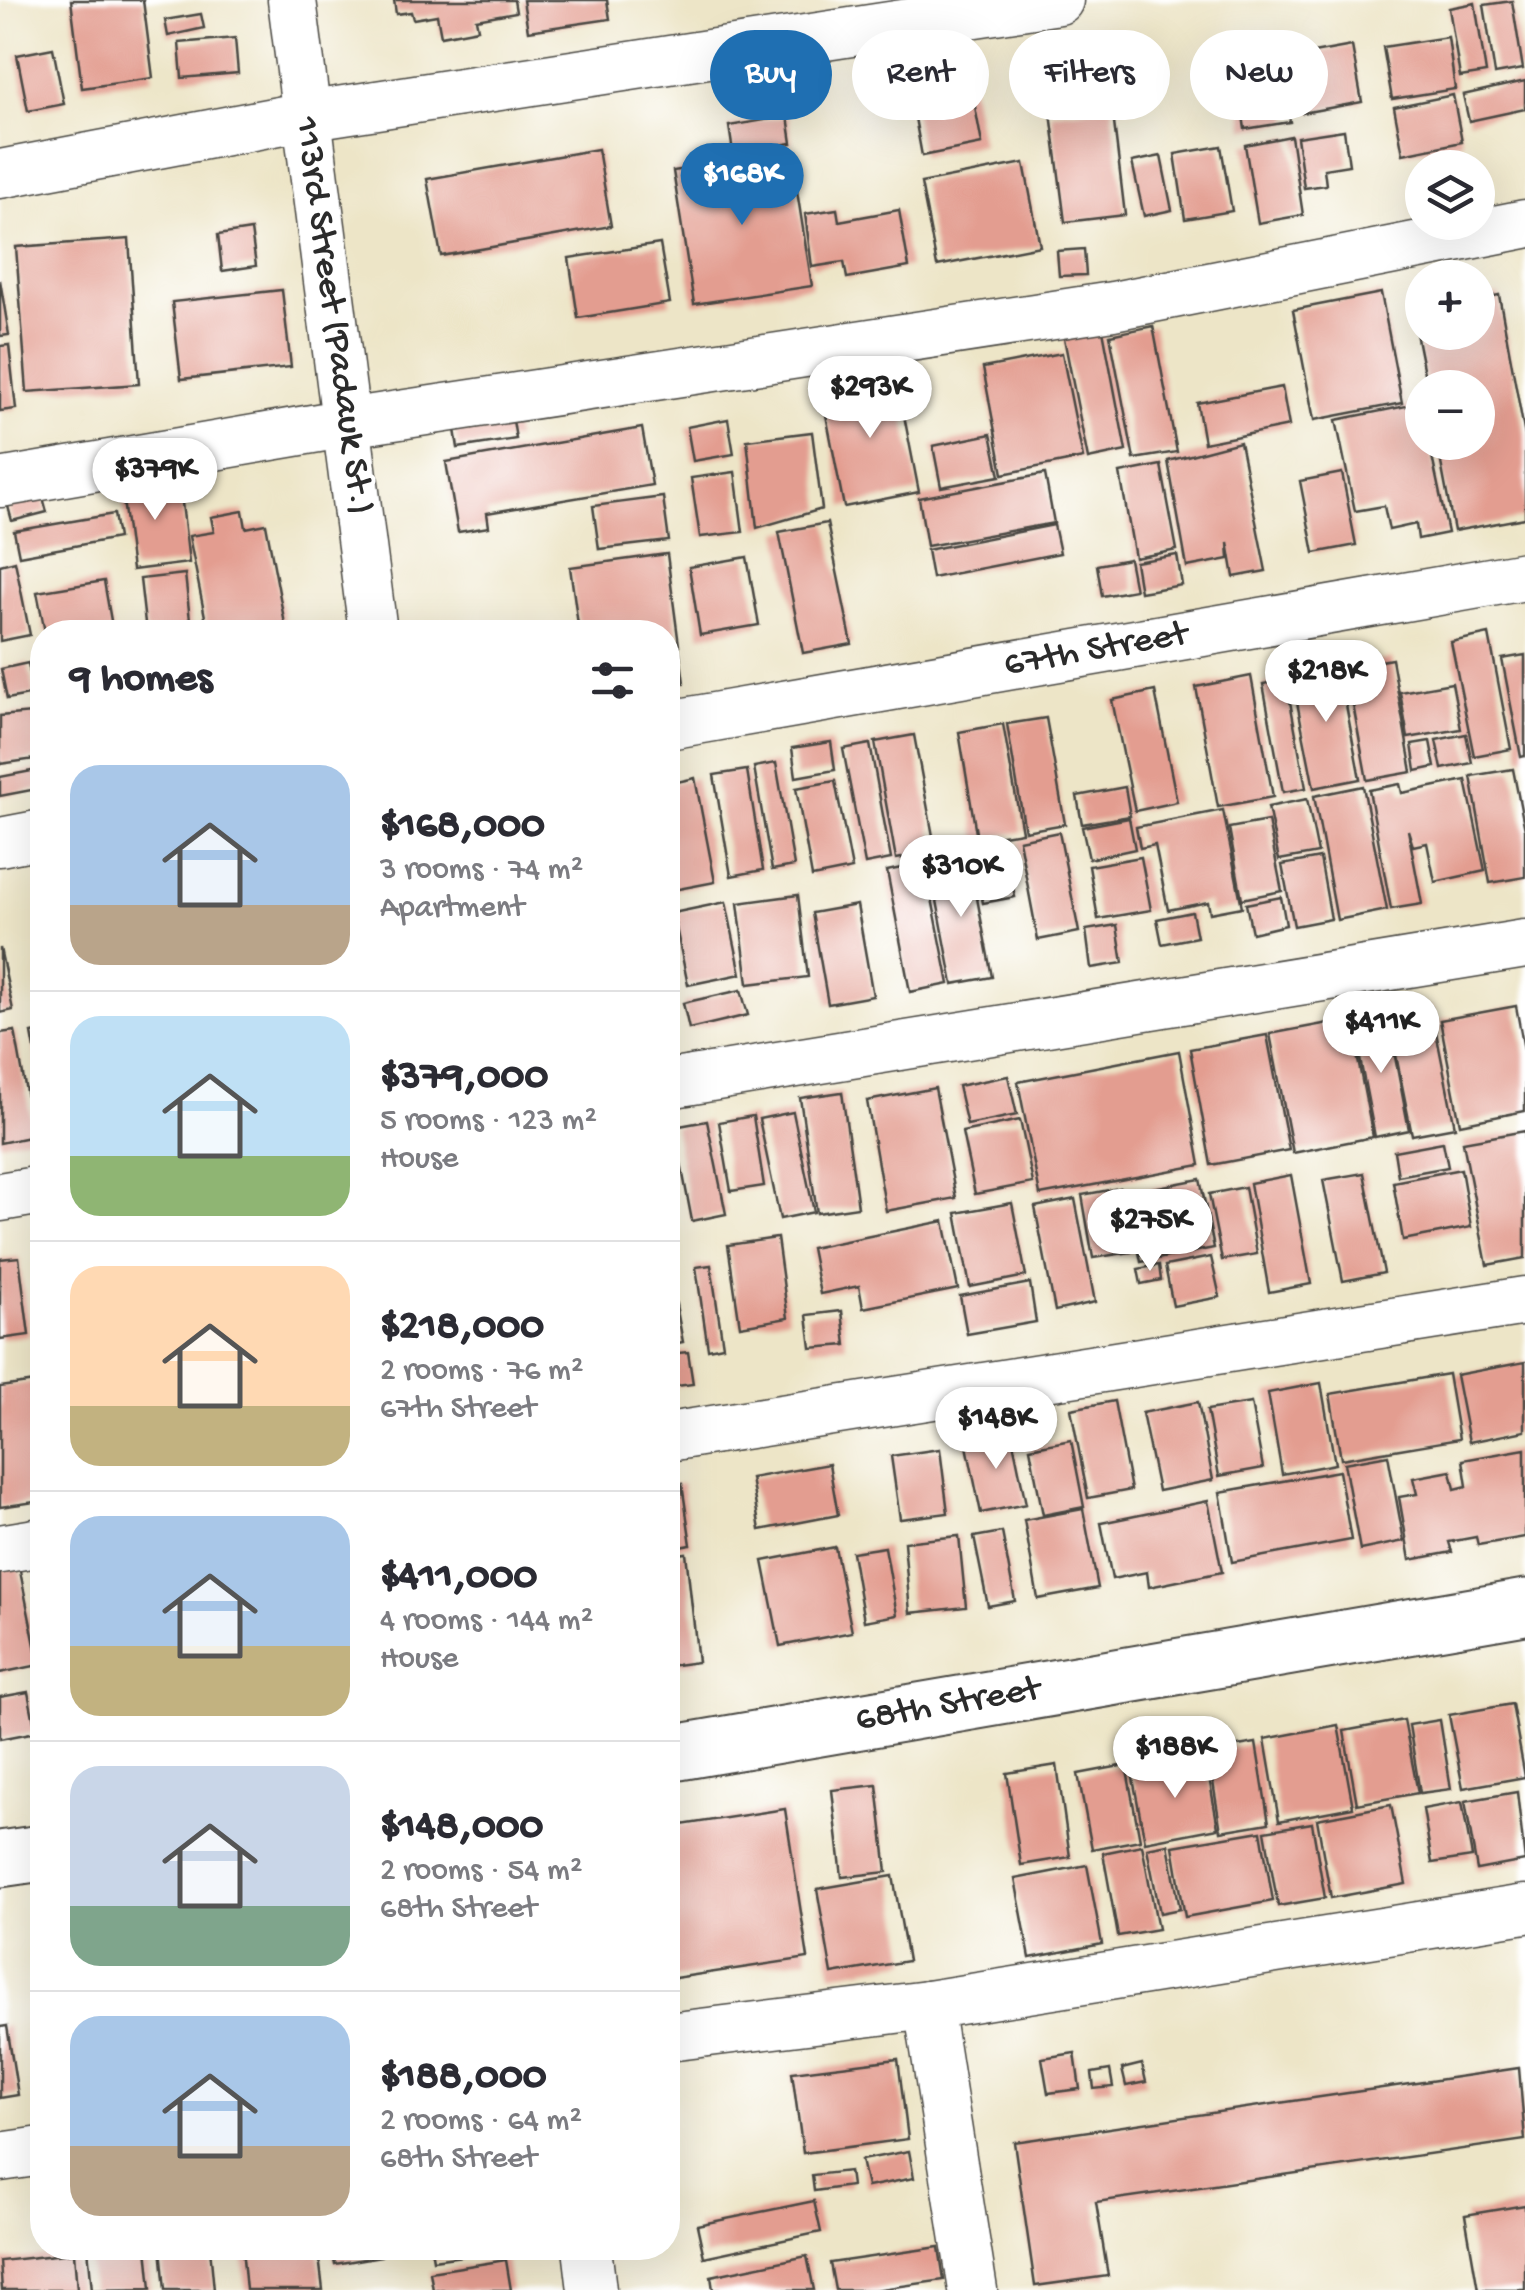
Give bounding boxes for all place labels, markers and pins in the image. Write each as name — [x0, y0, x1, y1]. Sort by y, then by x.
pin: $168K — [672, 143, 812, 228]
pin: $293K — [800, 356, 940, 441]
pin: $379K — [85, 438, 225, 523]
pin: $218K — [1256, 640, 1396, 725]
pin: $310K — [891, 835, 1031, 920]
pin: $411K — [1311, 991, 1451, 1076]
pin: $275K — [1080, 1189, 1220, 1274]
pin: $148K — [926, 1387, 1066, 1472]
pin: $188K — [1105, 1716, 1245, 1801]

